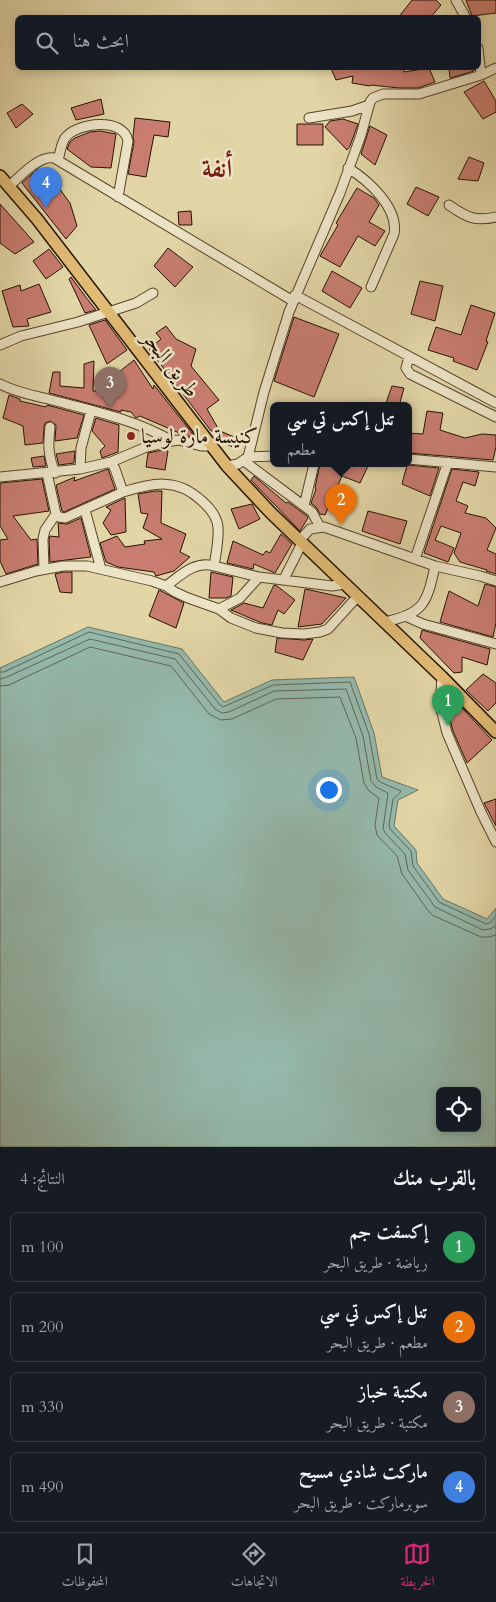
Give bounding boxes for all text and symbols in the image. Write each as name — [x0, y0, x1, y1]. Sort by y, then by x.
search box — [15, 15, 481, 70]
text: ابحث هنا — [73, 28, 129, 54]
icon: search — [33, 29, 61, 57]
district label: أنفة — [202, 150, 233, 186]
pin: 4 — [30, 167, 62, 208]
street label: طريق البحر — [134, 323, 206, 404]
pin: 3 — [94, 367, 126, 408]
popup — [270, 402, 412, 467]
text: تنل إكس تي سي — [287, 406, 395, 432]
place label: كنيسة مارة لوسيا — [141, 422, 258, 451]
marker: كنيسة مارة لوسيا — [125, 430, 137, 442]
text: مطعم — [287, 439, 316, 461]
pin: 2 — [325, 484, 357, 525]
pin: 1 — [432, 685, 464, 726]
your location — [316, 777, 342, 803]
map controls — [436, 1087, 481, 1132]
button: locate — [436, 1087, 481, 1132]
text: بالقرب منك — [393, 1164, 476, 1193]
text: النتائج: 4 — [20, 1168, 65, 1190]
text: إكسفت جم — [349, 1219, 428, 1245]
text: 100 m — [21, 1236, 63, 1258]
text: 1 — [455, 1236, 463, 1258]
text: رياضة · طريق البحر — [324, 1252, 428, 1274]
text: تنل إكس تي سي — [320, 1299, 428, 1325]
text: 200 m — [21, 1316, 63, 1338]
text: 2 — [455, 1316, 463, 1338]
text: مطعم · طريق البحر — [327, 1332, 428, 1354]
text: مكتبة خباز — [359, 1379, 428, 1405]
text: 330 m — [21, 1396, 63, 1418]
text: 3 — [455, 1396, 463, 1418]
text: مكتبة · طريق البحر — [327, 1412, 428, 1434]
text: ماركت شادي مسيح — [299, 1459, 428, 1485]
text: 490 m — [21, 1476, 63, 1498]
text: 4 — [455, 1476, 463, 1498]
text: سوبرماركت · طريق البحر — [294, 1492, 428, 1514]
tab: المحفوظات — [62, 1540, 108, 1595]
tab: الاتجاهات — [231, 1540, 277, 1595]
tab: الخريطة — [400, 1540, 435, 1595]

